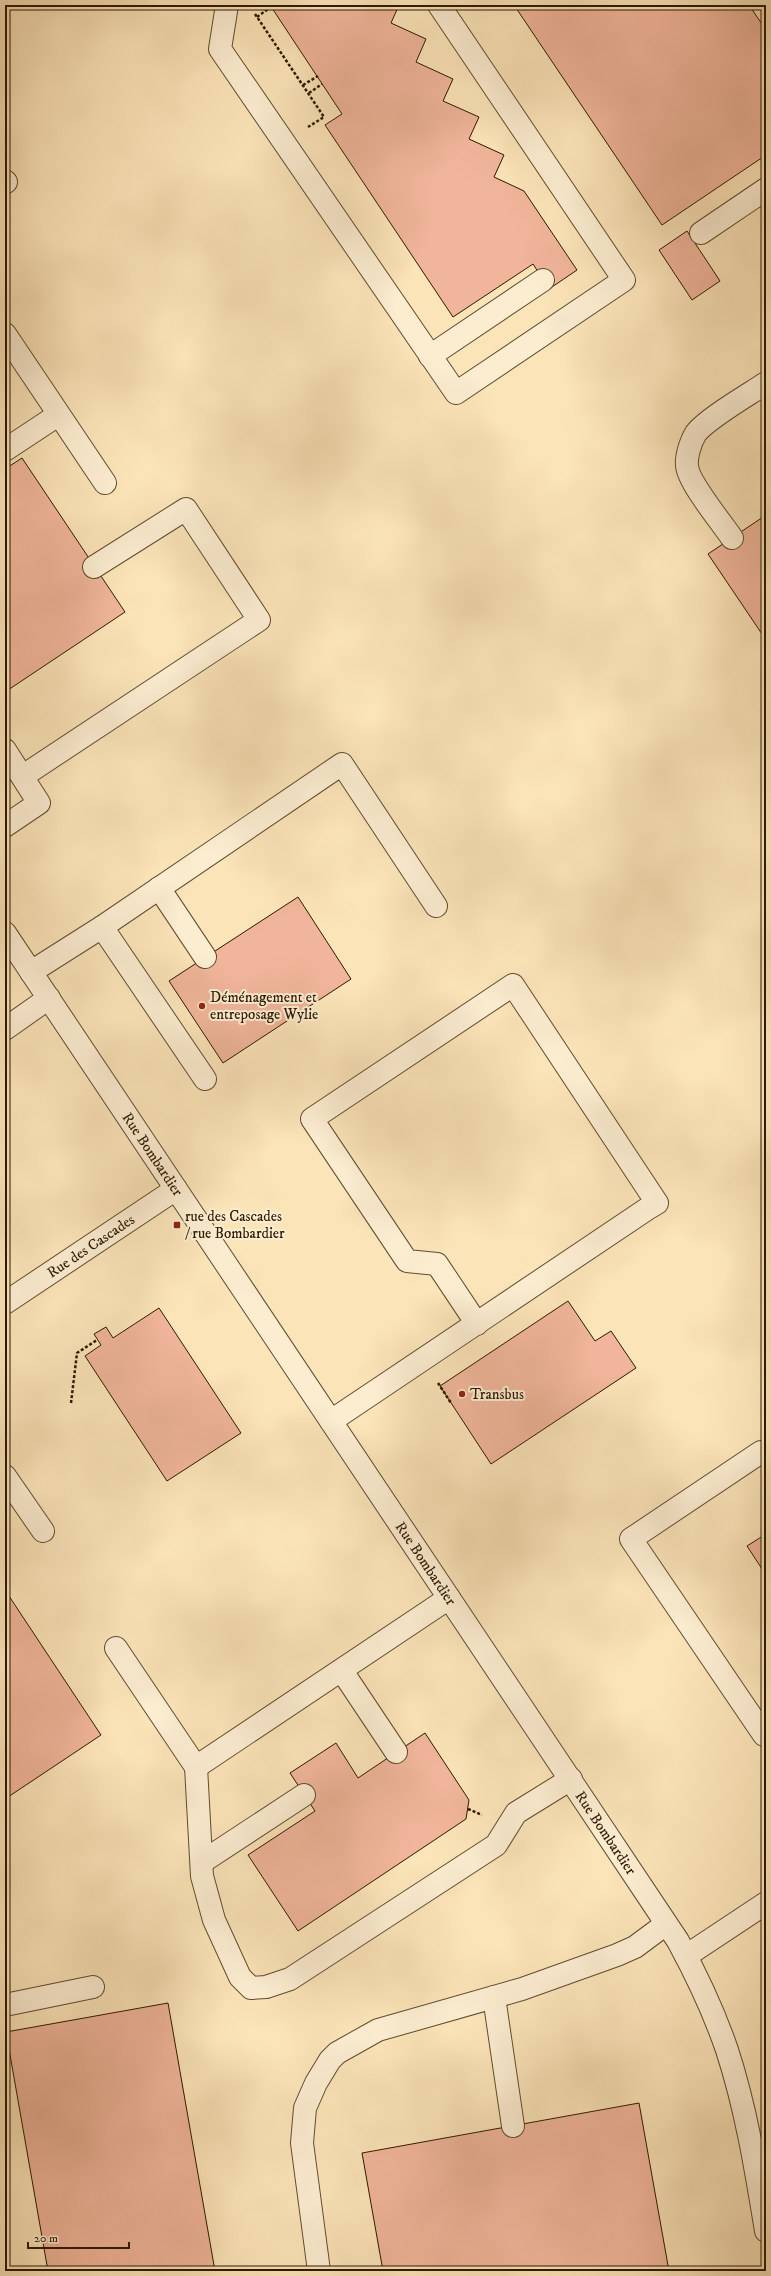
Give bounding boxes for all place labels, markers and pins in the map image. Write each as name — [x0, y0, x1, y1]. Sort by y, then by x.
place label: Déménagement et entreposage Wylie — [210, 988, 318, 1024]
marker: Déménagement et entreposage Wylie — [197, 1001, 207, 1011]
place label: rue des Cascades / rue Bombardier — [185, 1207, 285, 1243]
marker: rue des Cascades / rue Bombardier — [172, 1220, 182, 1230]
place label: Transbus — [470, 1385, 524, 1404]
marker: Transbus — [457, 1389, 467, 1399]

